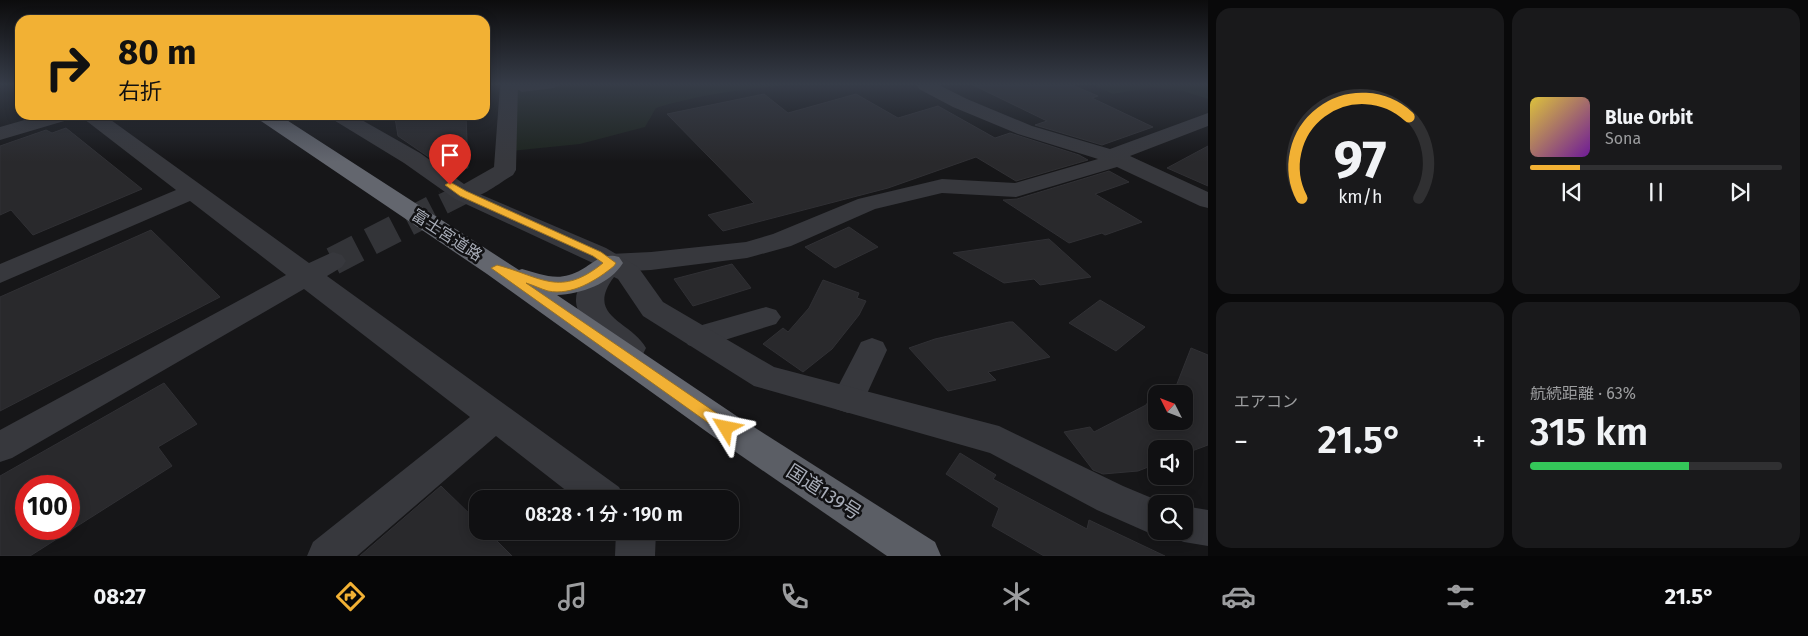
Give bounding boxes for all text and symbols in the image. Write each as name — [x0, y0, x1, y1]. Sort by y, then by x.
text: 80 m — [118, 31, 197, 73]
icon: right — [35, 35, 100, 100]
text: 右折 — [118, 78, 162, 105]
text: Blue Orbit — [1605, 106, 1693, 129]
text: 97 — [1334, 128, 1386, 191]
text: Sona — [1605, 129, 1641, 148]
pin — [429, 134, 471, 185]
icon: arrive — [436, 141, 464, 169]
icon: previous — [1558, 178, 1586, 206]
icon: pause — [1642, 178, 1670, 206]
icon: next — [1726, 178, 1754, 206]
text: km/h — [1338, 186, 1382, 208]
street label: 富士宮道路 — [408, 205, 486, 265]
text: 航続距離 · 63% — [1530, 384, 1636, 403]
north arrow — [1148, 385, 1192, 430]
map controls — [1148, 385, 1193, 540]
text: エアコン — [1234, 392, 1298, 411]
position arrow — [699, 401, 751, 453]
text: 315 km — [1530, 409, 1648, 455]
text: 21.5° — [1318, 417, 1402, 463]
text: − — [1234, 425, 1248, 458]
text: + — [1472, 425, 1486, 458]
button: sound — [1148, 440, 1193, 485]
street label: 国道139号 — [782, 459, 866, 525]
speed limit sign: 100 — [15, 475, 80, 540]
button: search — [1148, 495, 1193, 540]
text: 08:28 · 1 分 · 190 m — [525, 503, 683, 526]
icon: directions — [333, 579, 368, 614]
icon: music — [555, 579, 590, 614]
icon: phone — [777, 579, 812, 614]
icon: climate — [999, 579, 1034, 614]
icon: car — [1221, 579, 1256, 614]
icon: filters — [1443, 579, 1478, 614]
text: 08:27 — [93, 583, 146, 610]
text: 21.5° — [1665, 583, 1714, 610]

